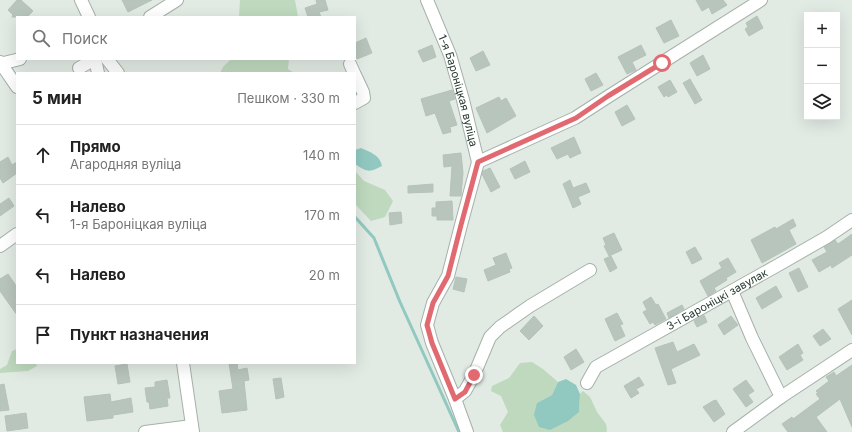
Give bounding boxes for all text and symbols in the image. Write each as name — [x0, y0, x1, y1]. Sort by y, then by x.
map controls — [804, 12, 840, 120]
button: + — [804, 12, 840, 48]
search box — [16, 16, 356, 60]
icon: search — [30, 27, 52, 49]
text: Поиск — [62, 29, 108, 48]
street label: 1-я Бароніцкая вуліца — [435, 32, 481, 148]
button: − — [804, 48, 840, 84]
route start — [653, 54, 671, 72]
button: layers — [804, 84, 840, 120]
text: 5 мин — [32, 88, 82, 108]
text: Пешком · 330 m — [237, 90, 340, 106]
text: Прямо — [70, 137, 121, 156]
icon: ahead — [32, 144, 54, 166]
text: 140 m — [303, 147, 340, 163]
text: Агародняя вуліца — [70, 156, 181, 172]
text: Налево — [70, 197, 126, 216]
icon: left — [32, 204, 54, 226]
text: 170 m — [304, 207, 340, 223]
text: 1-я Бароніцкая вуліца — [70, 216, 207, 232]
icon: left — [32, 264, 54, 286]
text: Налево — [70, 265, 126, 284]
street label: 3-і Бароніцкі завулак — [664, 265, 770, 333]
text: 20 m — [309, 267, 340, 283]
icon: arrive — [32, 324, 54, 346]
text: Пункт назначения — [70, 325, 209, 344]
route end — [465, 366, 483, 384]

